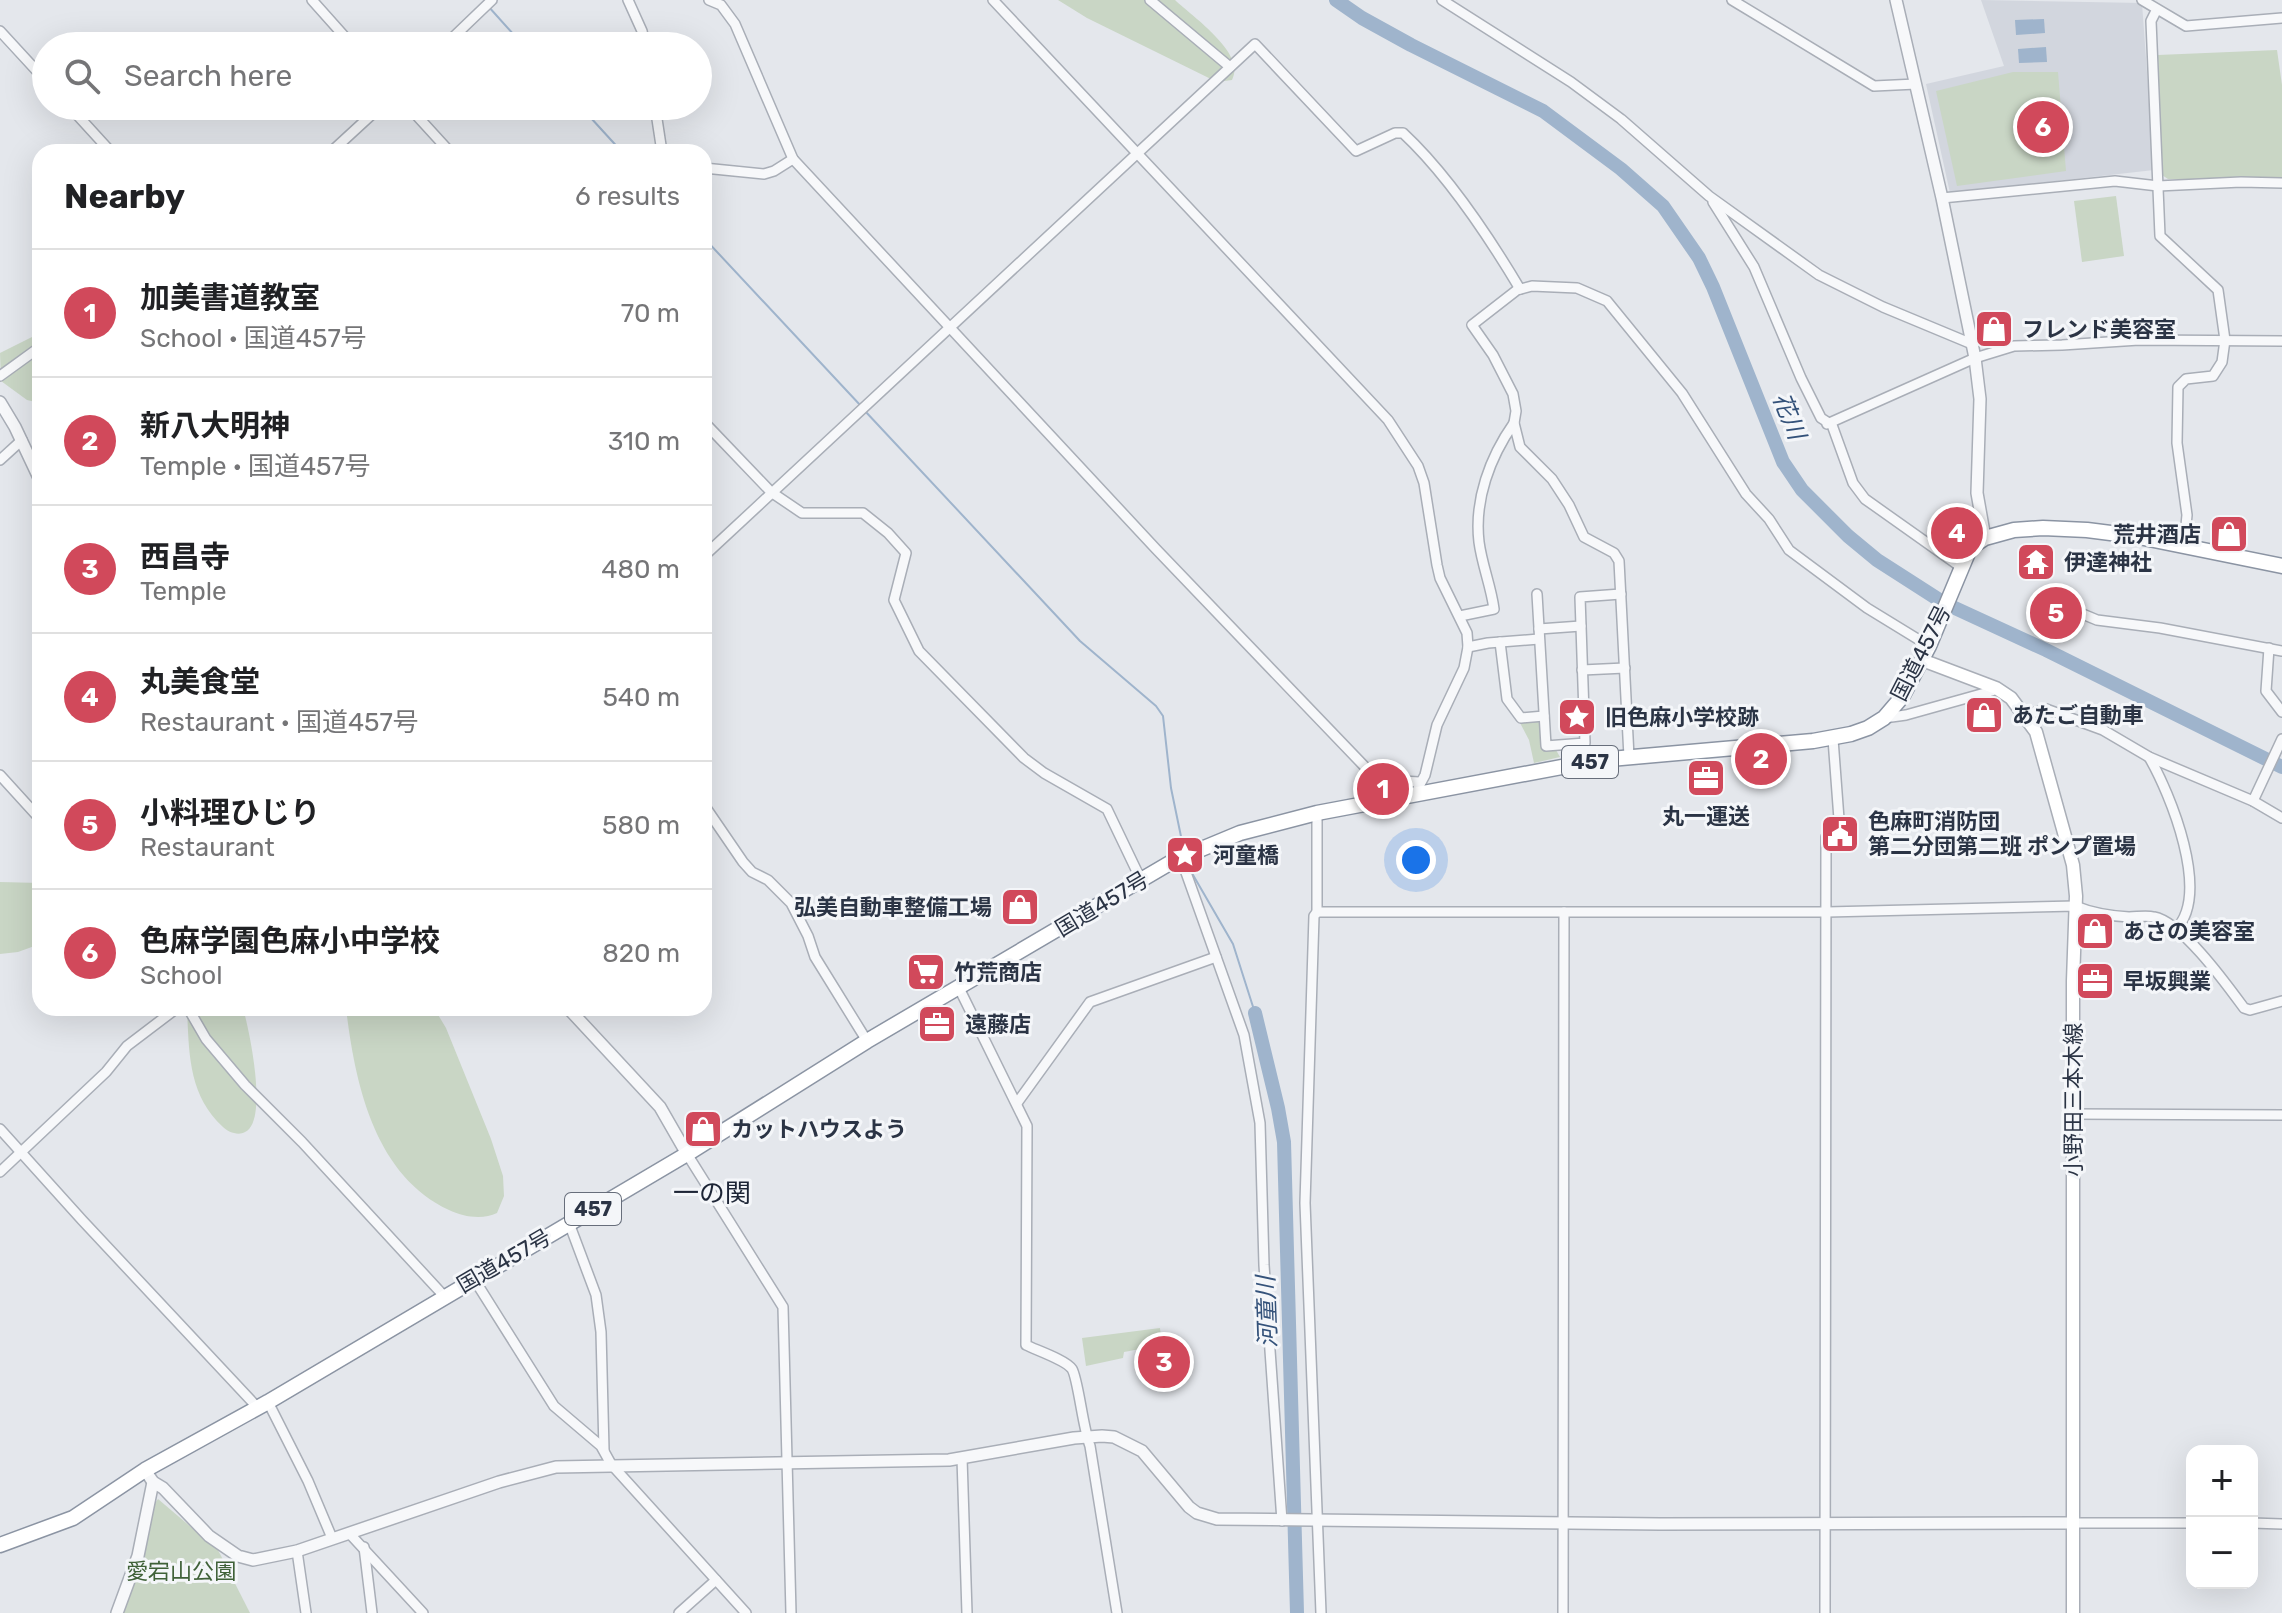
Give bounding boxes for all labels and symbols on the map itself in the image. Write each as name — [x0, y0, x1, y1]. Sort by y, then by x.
pin: 6 — [2017, 97, 2069, 157]
shop icon: フレンド美容室 — [1973, 308, 2015, 350]
place label: フレンド美容室 — [2022, 316, 2176, 343]
water label: 花川 — [1767, 389, 1812, 446]
pin: 4 — [1931, 503, 1983, 563]
shop icon: 荒井酒店 — [2208, 513, 2250, 555]
place label: 荒井酒店 — [2113, 521, 2201, 548]
temple icon: 伊達神社 — [2015, 541, 2057, 583]
place label: 伊達神社 — [2064, 549, 2152, 576]
pin: 5 — [2030, 583, 2082, 643]
street label: 国道457号 — [1885, 601, 1957, 705]
shop icon: あたご自動車 — [1963, 694, 2005, 736]
place icon: 旧色麻小学校跡 — [1556, 696, 1598, 738]
place label: あたご自動車 — [2012, 702, 2144, 729]
place label: 旧色麻小学校跡 — [1605, 704, 1759, 731]
pin: 2 — [1735, 729, 1787, 789]
road number: 457 — [1562, 746, 1618, 778]
office icon: 丸一運送 — [1685, 757, 1727, 799]
pin: 1 — [1357, 759, 1409, 819]
place label: 丸一運送 — [1662, 803, 1750, 830]
place label: 色麻町消防団 第二分団第二班 ポンプ置場 — [1868, 808, 2136, 860]
public building icon: 色麻町消防団 第二分団第二班 ポンプ置場 — [1819, 813, 1861, 855]
place icon: 河童橋 — [1164, 834, 1206, 876]
your location — [1396, 840, 1436, 880]
place label: 河童橋 — [1213, 842, 1279, 869]
street label: 国道457号 — [1050, 866, 1154, 942]
shop icon: 弘美自動車整備工場 — [999, 886, 1041, 928]
place label: 弘美自動車整備工場 — [794, 894, 992, 921]
shop icon: あさの美容室 — [2074, 910, 2116, 952]
place label: あさの美容室 — [2123, 918, 2255, 945]
supermarket icon: 竹荒商店 — [905, 951, 947, 993]
place label: 竹荒商店 — [954, 959, 1042, 986]
office icon: 早坂興業 — [2074, 960, 2116, 1002]
place label: 早坂興業 — [2123, 968, 2211, 995]
office icon: 遠藤店 — [916, 1003, 958, 1045]
place label: 遠藤店 — [965, 1011, 1031, 1038]
street label: 小野田三本木線 — [2060, 1023, 2087, 1177]
shop icon: カットハウスよう — [682, 1108, 724, 1150]
place label: カットハウスよう — [731, 1116, 907, 1143]
district label: 一の関 — [673, 1178, 751, 1209]
road number: 457 — [565, 1193, 621, 1225]
street label: 国道457号 — [452, 1223, 556, 1299]
water label: 河童川 — [1252, 1273, 1282, 1348]
pin: 3 — [1138, 1332, 1190, 1392]
park label: 愛宕山公園 — [126, 1558, 236, 1585]

